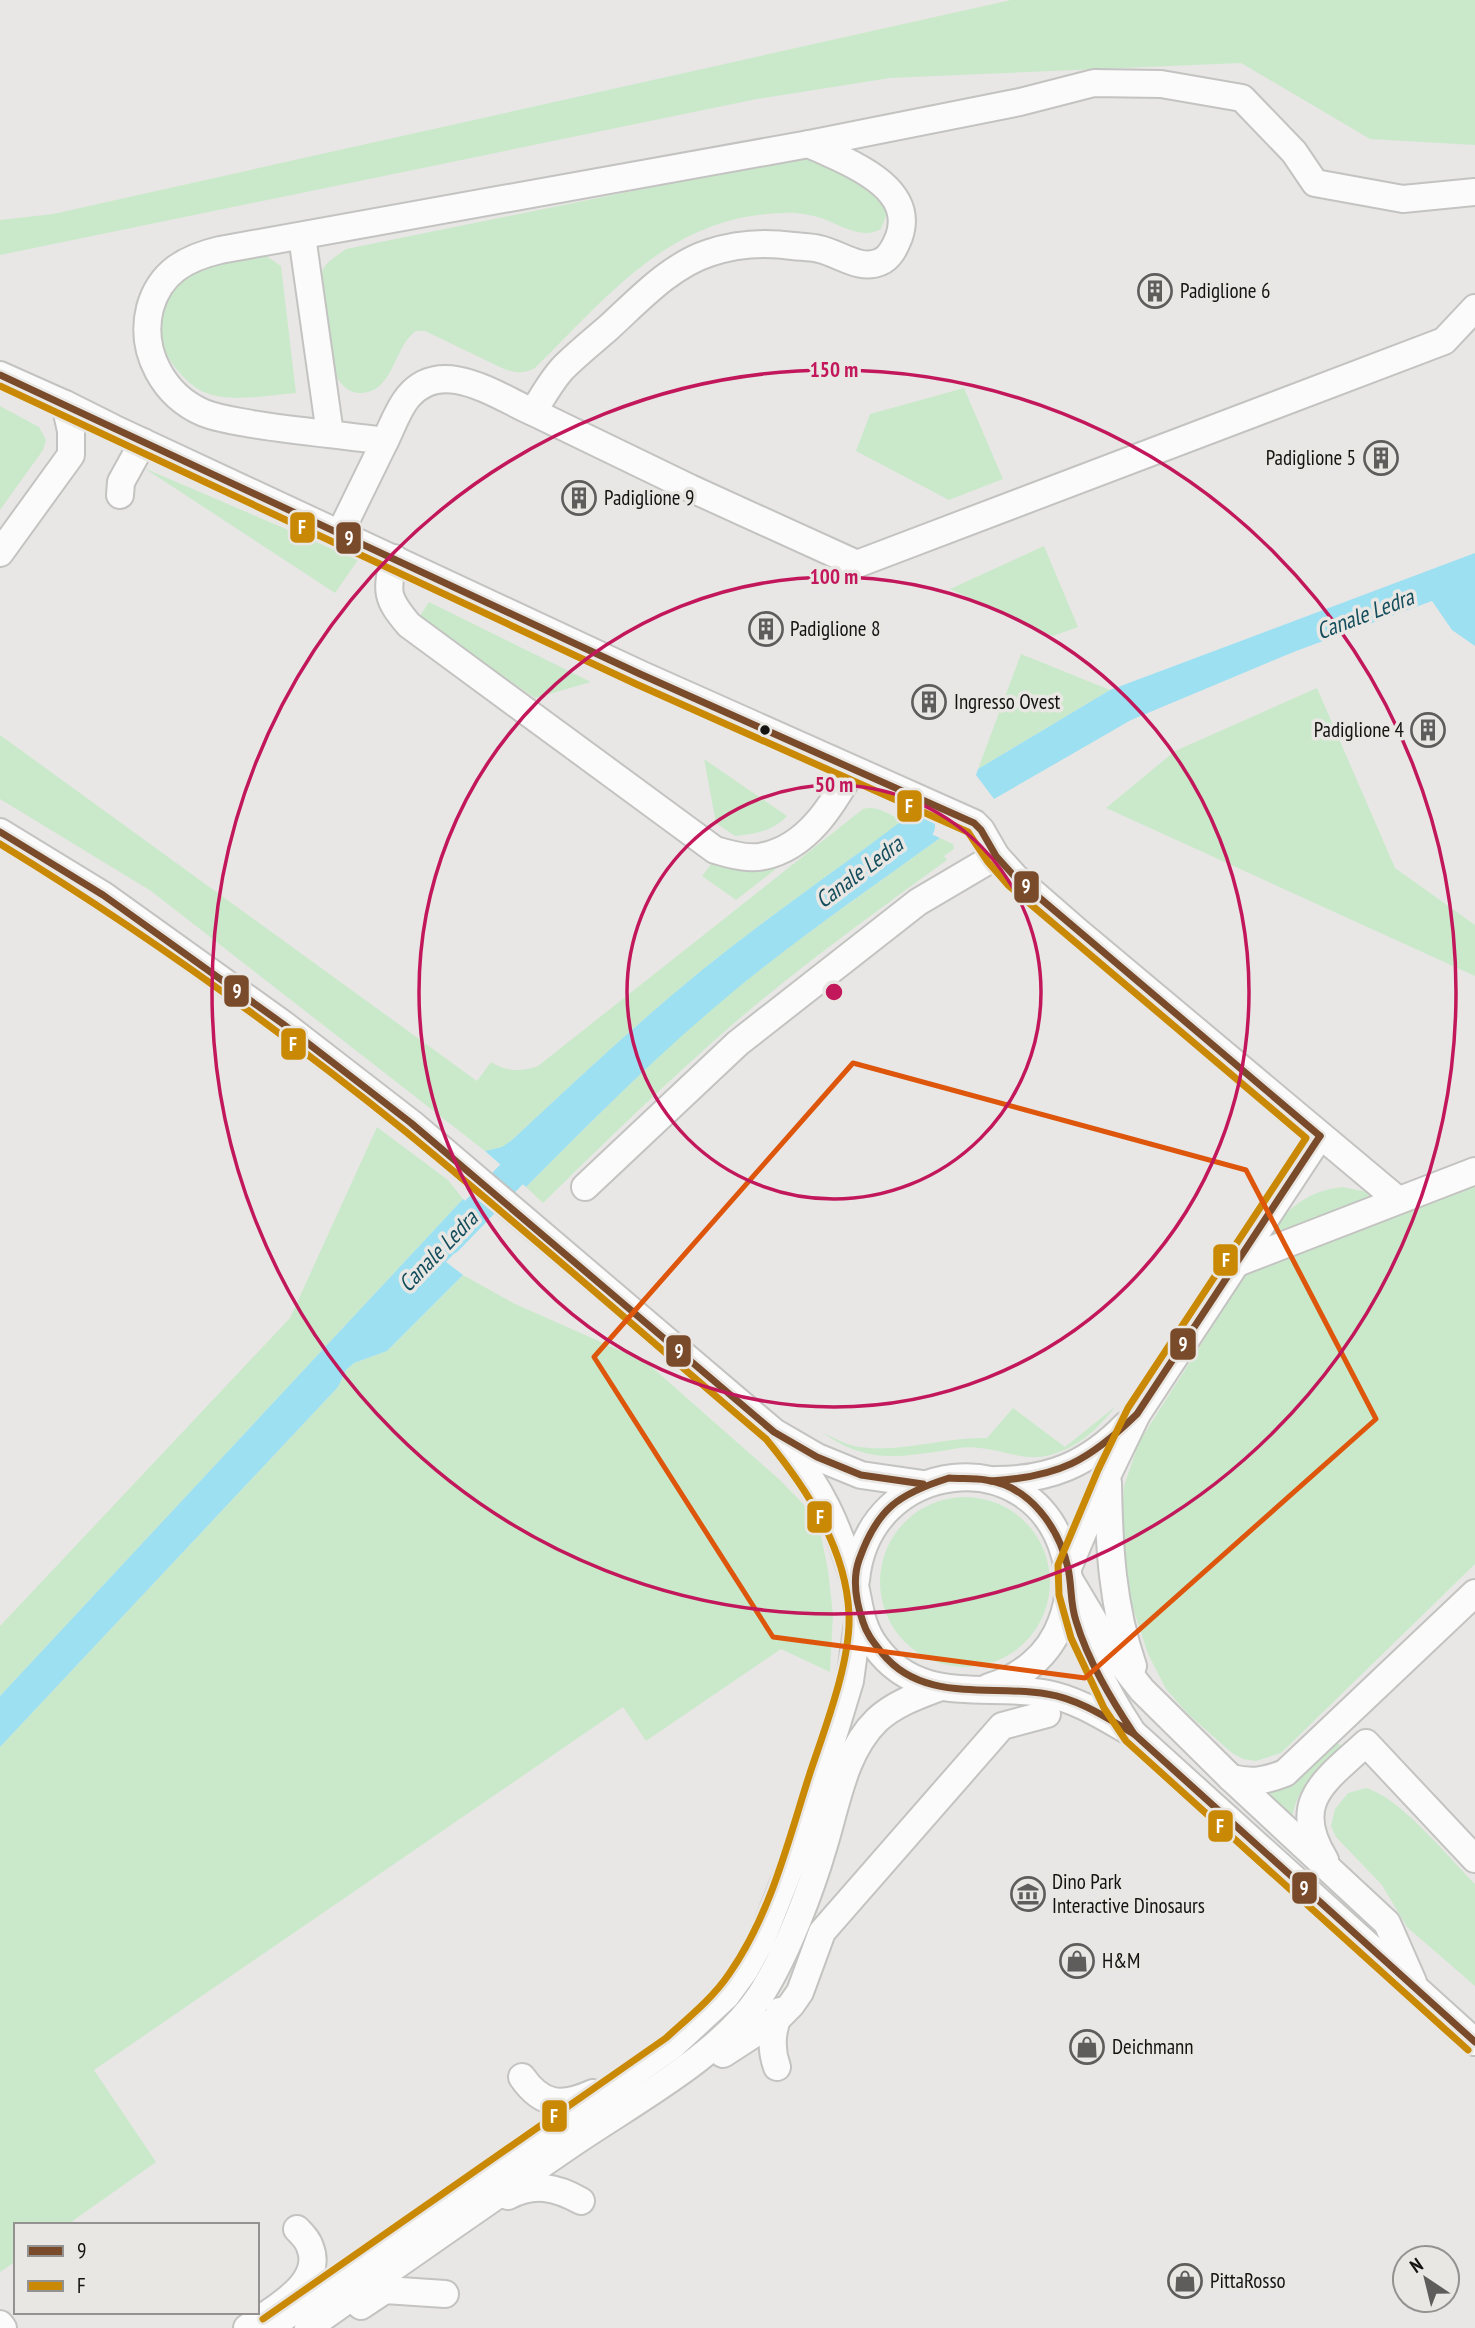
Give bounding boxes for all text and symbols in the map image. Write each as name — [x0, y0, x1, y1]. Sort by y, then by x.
building icon: Padiglione 6 — [1136, 272, 1174, 310]
place label: Padiglione 6 — [1180, 277, 1270, 304]
text: 150 m — [810, 356, 858, 383]
building icon: Padiglione 5 — [1362, 439, 1400, 477]
place label: Padiglione 5 — [1266, 444, 1356, 471]
building icon: Padiglione 9 — [560, 479, 598, 517]
place label: Padiglione 9 — [604, 484, 694, 511]
line badge: F — [289, 511, 316, 544]
text: F — [298, 515, 306, 539]
line badge: 9 — [335, 521, 362, 555]
text: 9 — [344, 526, 354, 550]
text: 100 m — [810, 563, 858, 590]
water label: Canale Ledra — [1312, 581, 1419, 645]
building icon: Padiglione 8 — [747, 610, 785, 648]
place label: Padiglione 8 — [790, 615, 880, 642]
building icon: Ingresso Ovest — [910, 683, 948, 721]
place label: Ingresso Ovest — [954, 688, 1061, 715]
building icon: Padiglione 4 — [1409, 711, 1447, 749]
place label: Padiglione 4 — [1314, 716, 1405, 743]
unlabelled marker — [758, 723, 772, 737]
text: 50 m — [815, 771, 853, 798]
line badge: F — [896, 789, 923, 823]
text: F — [905, 794, 913, 818]
water label: Canale Ledra — [809, 828, 910, 914]
line badge: 9 — [1013, 870, 1040, 904]
text: 9 — [1021, 874, 1031, 898]
line badge: 9 — [223, 974, 250, 1008]
text: 9 — [232, 979, 242, 1003]
centre of rings — [822, 980, 846, 1004]
line badge: F — [280, 1027, 307, 1061]
text: F — [289, 1032, 297, 1056]
water label: Canale Ledra — [392, 1203, 485, 1297]
line badge: F — [1212, 1243, 1239, 1277]
text: F — [1222, 1248, 1230, 1272]
line badge: 9 — [1169, 1327, 1197, 1361]
text: 9 — [1178, 1332, 1188, 1356]
line badge: 9 — [665, 1334, 692, 1368]
text: 9 — [674, 1339, 684, 1363]
line badge: F — [806, 1500, 833, 1534]
text: F — [816, 1505, 824, 1529]
line badge: F — [1207, 1809, 1234, 1843]
text: F — [1216, 1814, 1224, 1838]
place label: Dino Park Interactive Dinosaurs — [1052, 1868, 1205, 1919]
line badge: 9 — [1291, 1871, 1318, 1905]
museum icon: Dino Park Interactive Dinosaurs — [1009, 1875, 1047, 1913]
text: 9 — [1299, 1876, 1309, 1900]
shop icon: H&M — [1058, 1942, 1096, 1980]
place label: H&M — [1102, 1947, 1140, 1974]
shop icon: Deichmann — [1068, 2028, 1106, 2066]
place label: Deichmann — [1112, 2033, 1193, 2060]
line badge: F — [541, 2099, 568, 2133]
text: F — [550, 2104, 558, 2128]
legend — [14, 2223, 259, 2314]
text: 9 — [77, 2237, 86, 2264]
north arrow — [1391, 2244, 1461, 2314]
text: N — [1405, 2252, 1427, 2278]
shop icon: PittaRosso — [1166, 2262, 1204, 2300]
place label: PittaRosso — [1210, 2267, 1286, 2294]
text: F — [77, 2272, 86, 2299]

